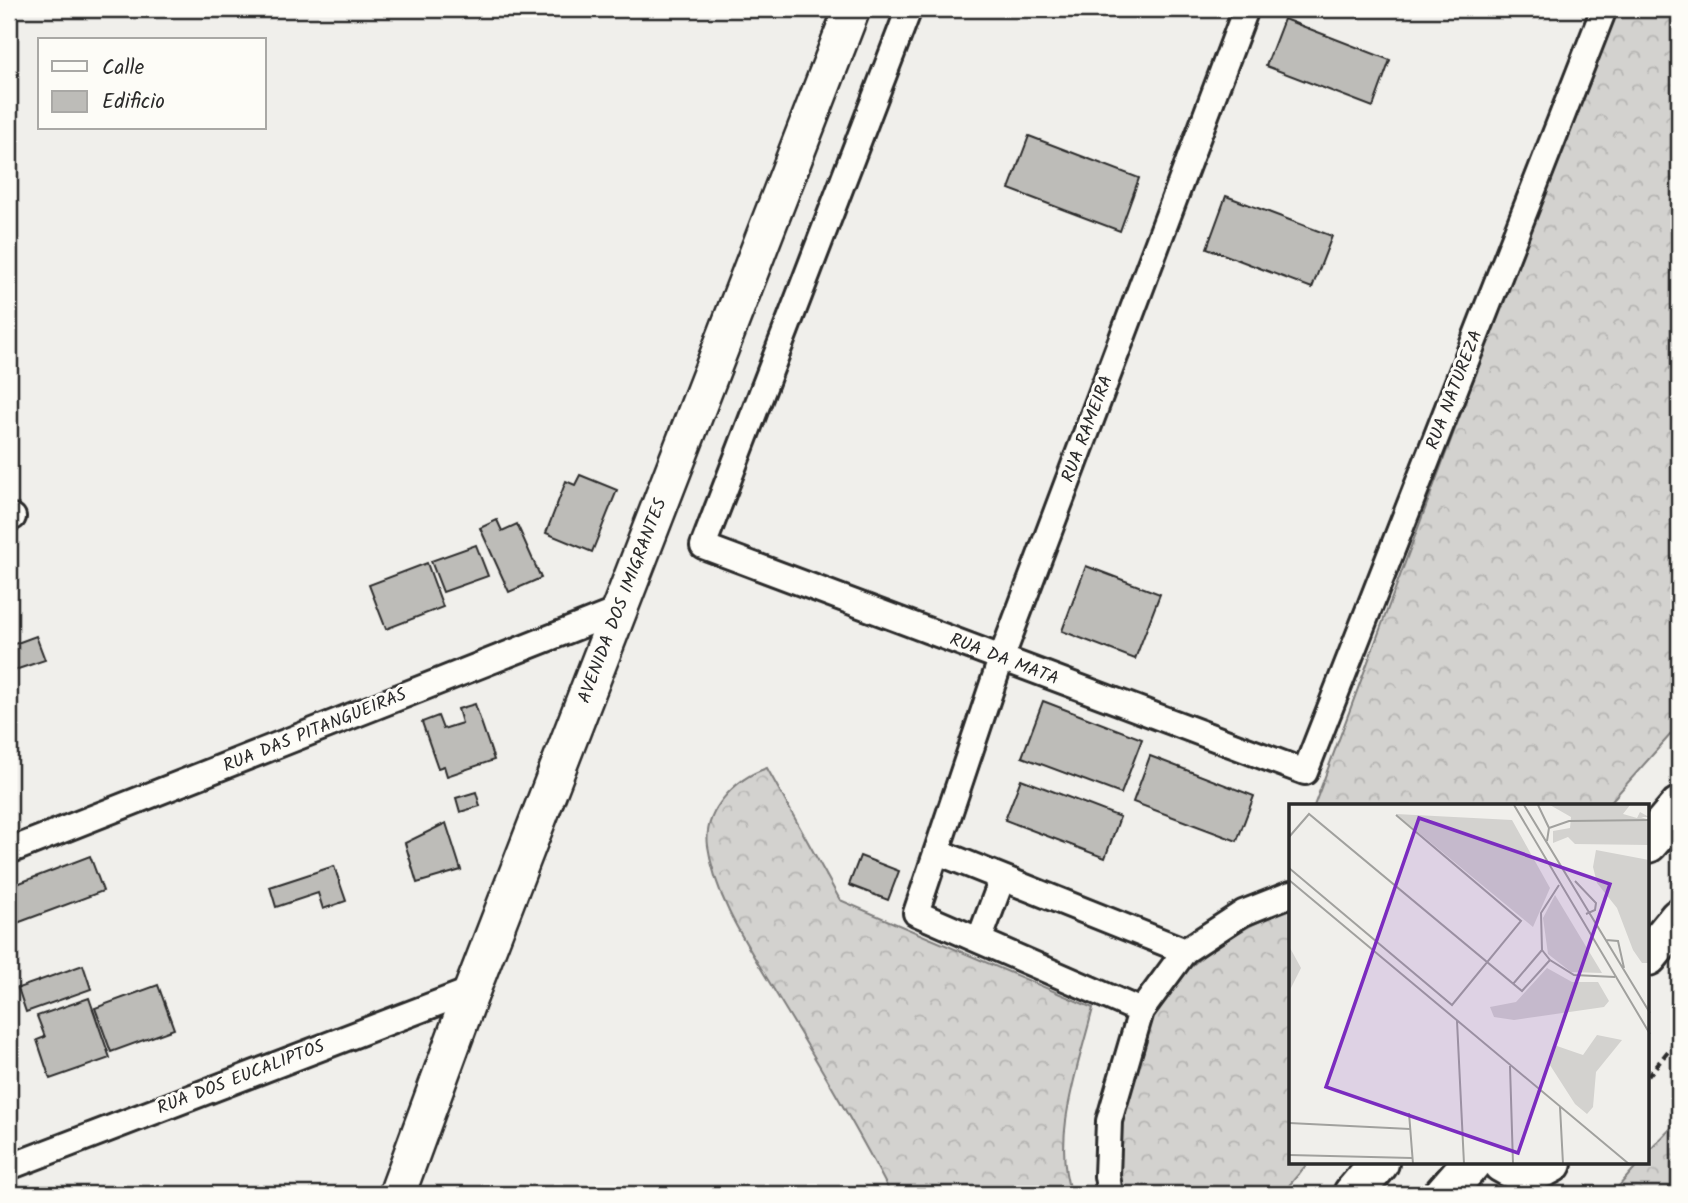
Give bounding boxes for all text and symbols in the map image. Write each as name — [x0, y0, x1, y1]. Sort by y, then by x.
legend — [38, 38, 266, 130]
text: Calle — [102, 52, 145, 85]
text: Edificio — [102, 86, 165, 119]
street label: RUA NATUREZA — [1419, 326, 1491, 454]
street label: RUA RAMEIRA — [1054, 371, 1122, 487]
street label: AVENIDA DOS IMIGRANTES — [570, 494, 676, 708]
street label: RUA DA MATA — [945, 626, 1063, 694]
street label: RUA DAS PITANGUEIRAS — [219, 681, 412, 781]
inset map — [1289, 804, 1650, 1164]
street label: RUA DOS EUCALIPTOS — [153, 1033, 329, 1123]

